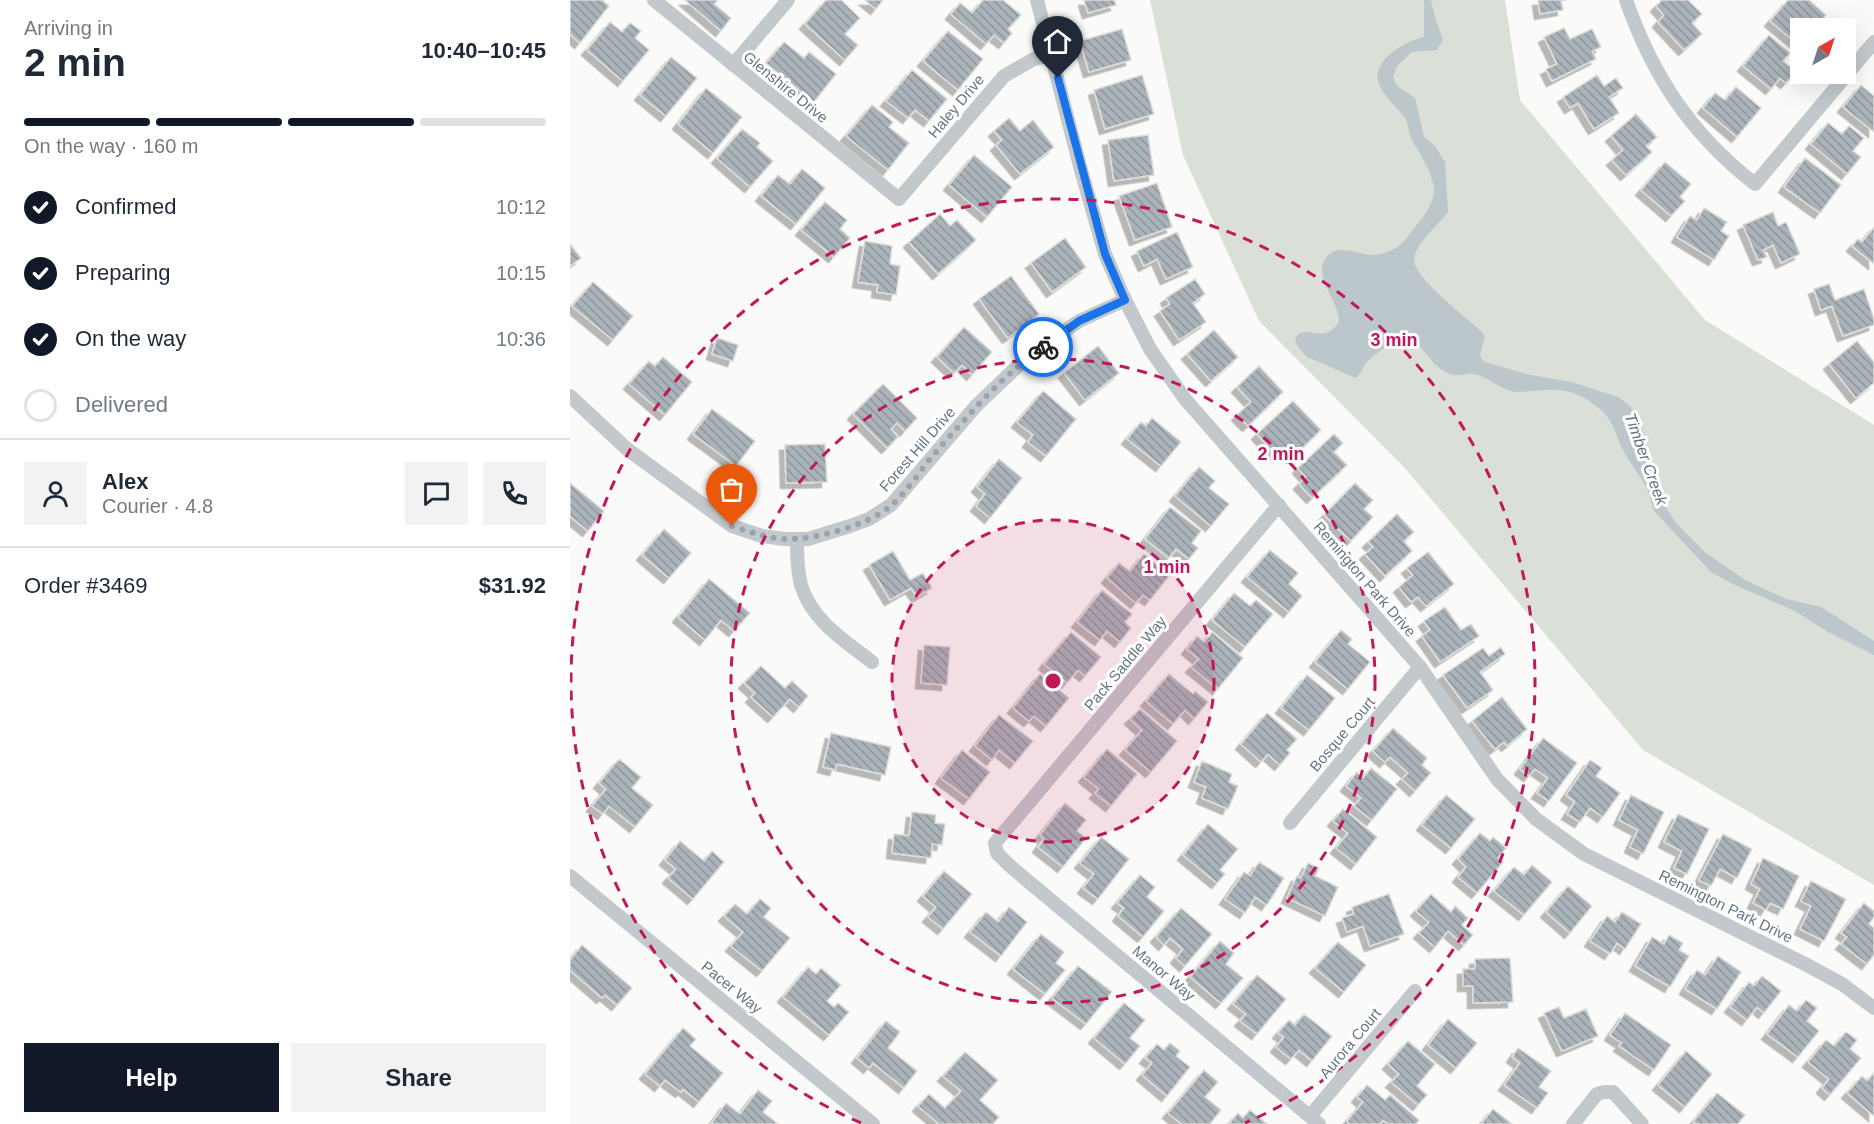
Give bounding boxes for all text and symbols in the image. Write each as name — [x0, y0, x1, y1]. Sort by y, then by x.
pin — [1032, 16, 1083, 78]
text: Arriving in — [24, 17, 113, 39]
north arrow — [1790, 18, 1856, 84]
map controls — [1790, 18, 1856, 84]
icon: home — [1041, 25, 1074, 58]
text: 10:40–10:45 — [421, 38, 546, 63]
text: 2 min — [24, 41, 126, 84]
street label: Glenshire Drive — [740, 48, 832, 126]
street label: Haley Drive — [925, 71, 987, 141]
text: On the way · 160 m — [24, 135, 199, 157]
icon: check — [24, 191, 57, 224]
text: Confirmed — [75, 194, 176, 219]
text: 10:12 — [496, 196, 546, 218]
icon: check — [24, 257, 57, 290]
text: Preparing — [75, 260, 170, 285]
text: 10:15 — [496, 262, 546, 284]
courier — [1013, 317, 1073, 377]
icon: check — [24, 323, 57, 356]
text: On the way — [75, 326, 186, 351]
text: 10:36 — [496, 328, 546, 350]
text: 3 min — [1370, 330, 1418, 350]
icon: bike — [1027, 331, 1060, 364]
text: Delivered — [75, 392, 168, 417]
street label: Forest Hill Drive — [876, 403, 958, 495]
water label: Timber Creek — [1621, 411, 1671, 508]
text: 2 min — [1257, 444, 1305, 464]
button: person — [24, 462, 87, 525]
button: chat — [405, 462, 468, 525]
button: phone — [483, 462, 546, 525]
pin — [706, 464, 757, 526]
text: Alex — [102, 469, 148, 494]
icon: bag — [715, 473, 748, 506]
text: Courier · 4.8 — [102, 495, 213, 517]
street label: Remington Park Drive — [1310, 518, 1420, 640]
text: 1 min — [1143, 557, 1191, 577]
text: Order #3469 — [24, 573, 148, 598]
text: $31.92 — [479, 573, 546, 598]
street label: Pack Saddle Way — [1081, 612, 1170, 714]
centre of rings — [1043, 671, 1063, 691]
street label: Bosque Court — [1306, 693, 1379, 775]
street label: Remington Park Drive — [1656, 866, 1796, 946]
street label: Manor Way — [1129, 942, 1199, 1004]
street label: Pacer Way — [698, 957, 766, 1017]
street label: Aurora Court — [1316, 1004, 1385, 1081]
button: Help — [24, 1043, 279, 1112]
button: Share — [291, 1043, 546, 1112]

